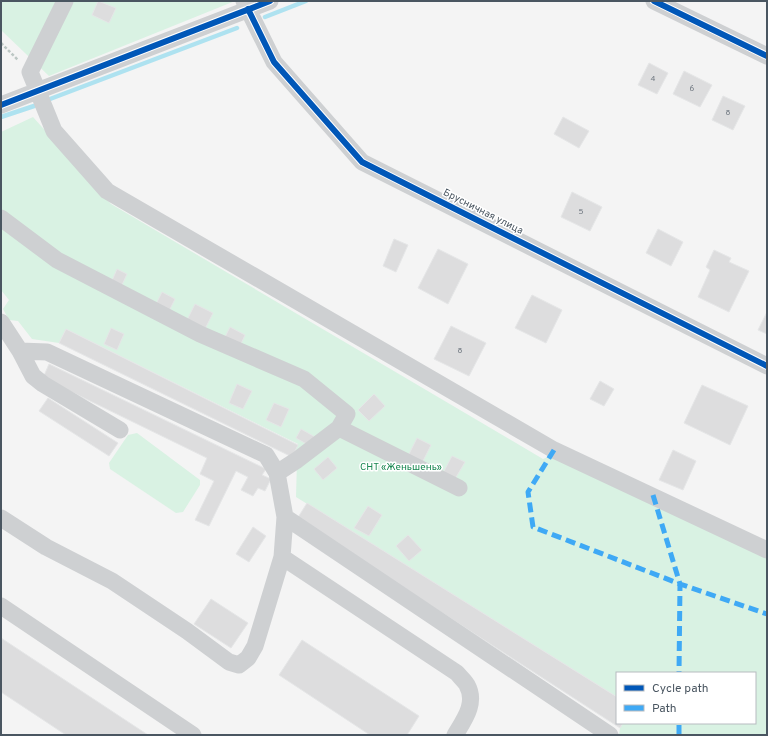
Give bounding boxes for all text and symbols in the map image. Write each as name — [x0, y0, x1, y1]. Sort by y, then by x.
house number: 4 — [651, 74, 656, 84]
house number: 6 — [690, 84, 695, 94]
house number: 8 — [726, 108, 731, 118]
street label: Брусничная улица — [441, 186, 525, 238]
house number: 5 — [579, 207, 584, 217]
house number: 8 — [458, 346, 463, 356]
park label: СНТ «Женьшень» — [360, 461, 442, 474]
legend — [616, 672, 756, 724]
text: Cycle path — [652, 681, 709, 697]
text: Path — [652, 701, 677, 717]

